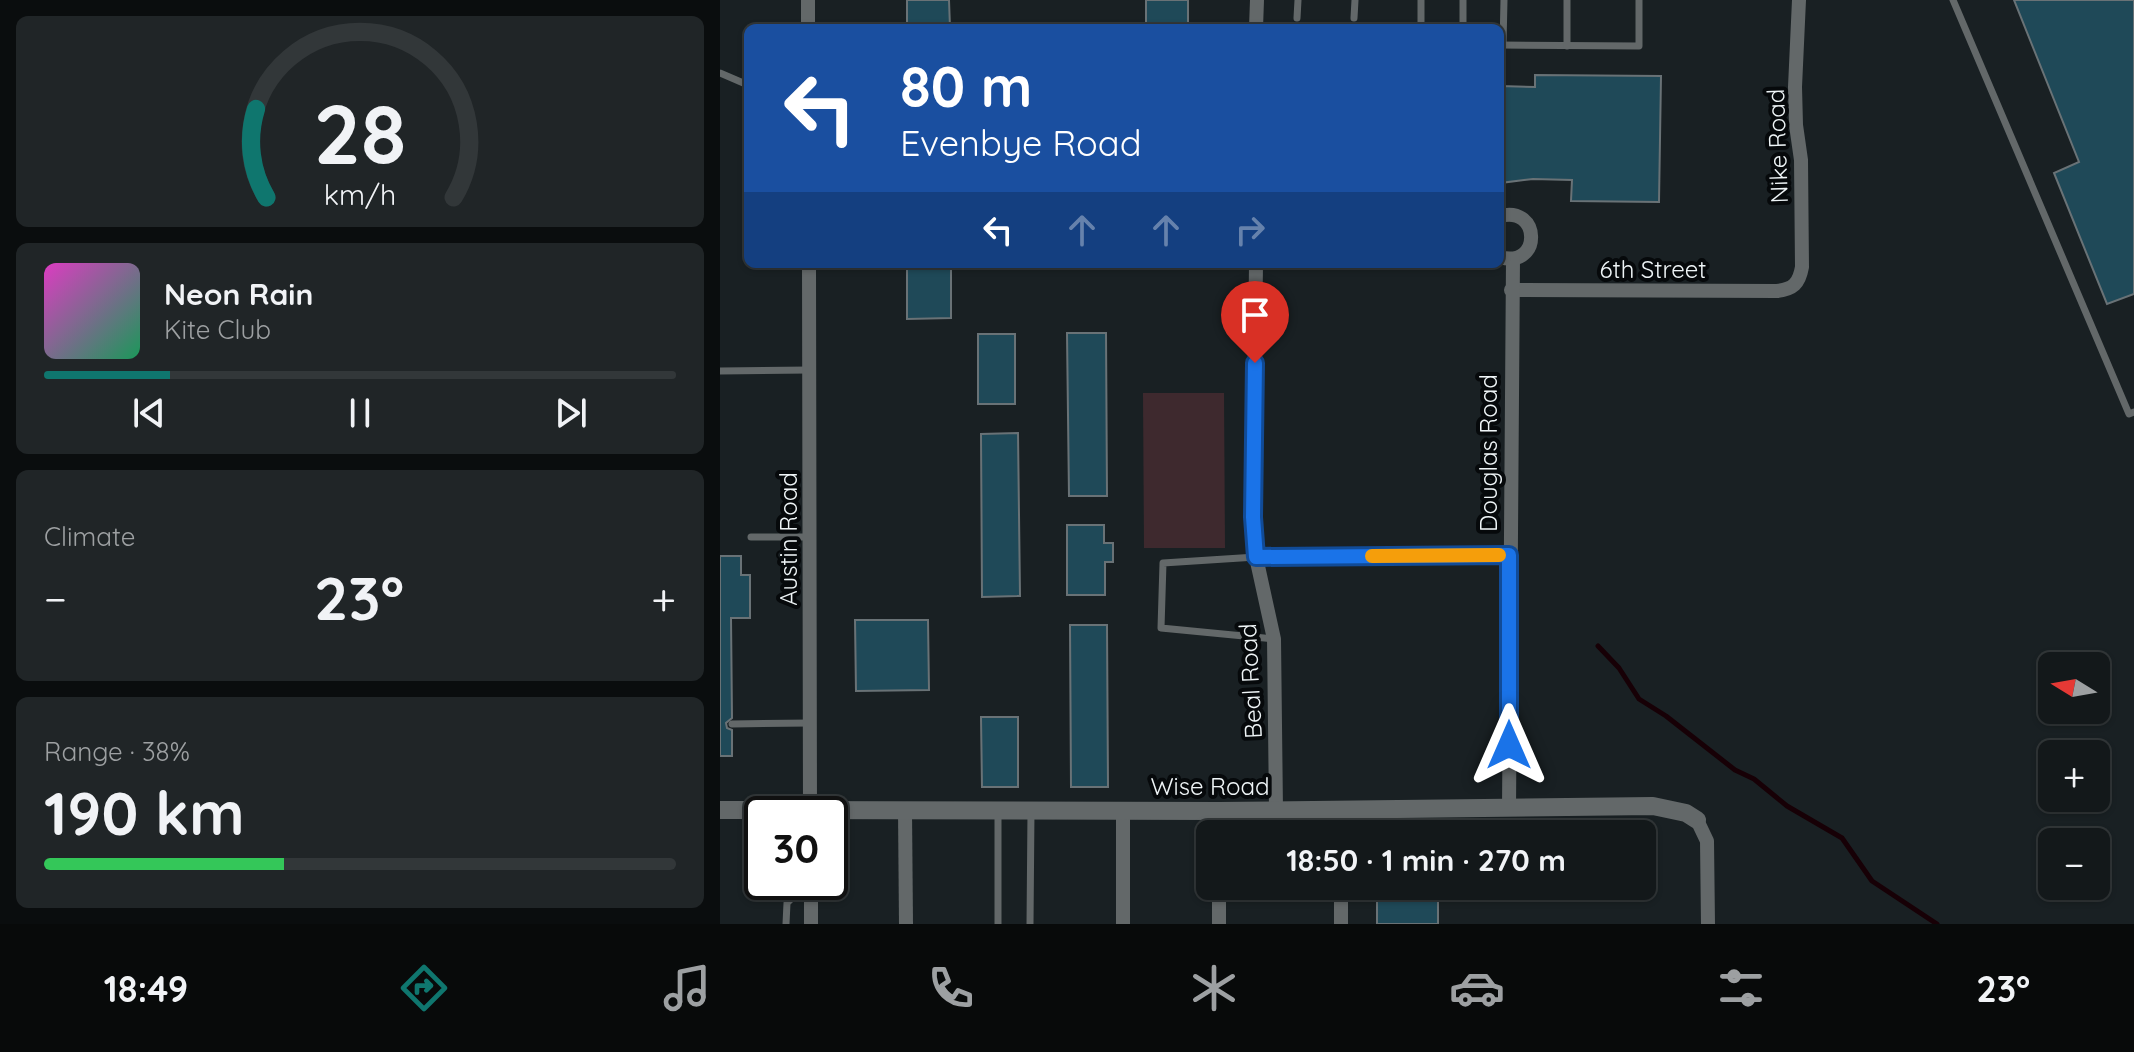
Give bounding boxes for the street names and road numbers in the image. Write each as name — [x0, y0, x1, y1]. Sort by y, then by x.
street label: Nike Road — [1760, 88, 1794, 204]
street label: 6th Street — [1600, 254, 1706, 284]
street label: Douglas Road — [1473, 374, 1503, 532]
street label: Austin Road — [773, 472, 803, 606]
street label: Beal Road — [1232, 623, 1268, 739]
street label: Wise Road — [1150, 771, 1270, 801]

